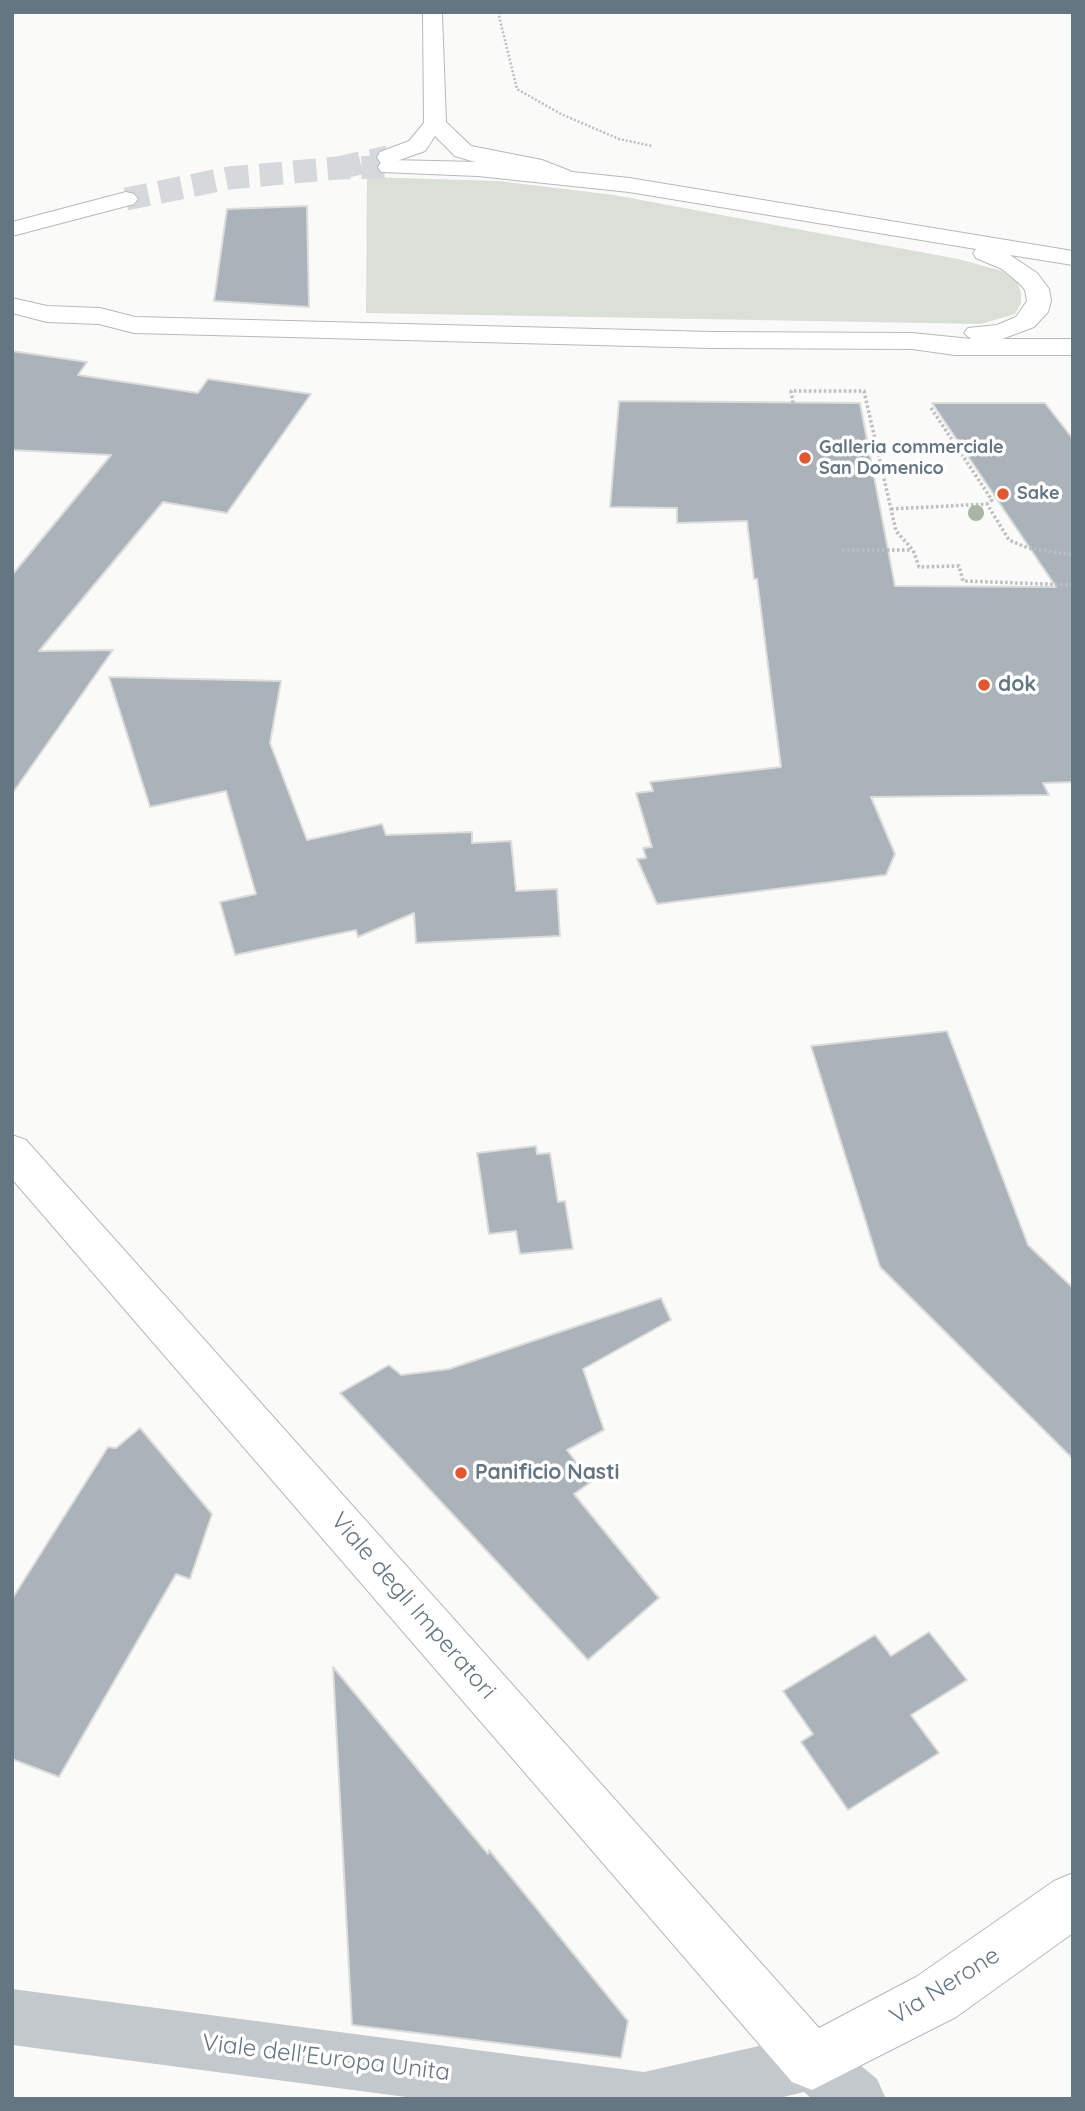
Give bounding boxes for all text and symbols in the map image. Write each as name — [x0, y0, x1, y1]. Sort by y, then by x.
place label: Galleria commerciale San Domenico — [819, 437, 1004, 480]
marker: Galleria commerciale San Domenico — [797, 450, 813, 466]
place label: Sake — [1017, 483, 1060, 505]
marker: Sake — [995, 486, 1011, 502]
place label: dok — [998, 672, 1036, 698]
marker: dok — [976, 677, 992, 693]
place label: Panificio Nasti — [475, 1460, 620, 1486]
marker: Panificio Nasti — [453, 1465, 469, 1481]
street label: Viale degli Imperatori — [324, 1507, 502, 1705]
street label: Via Nerone — [885, 1941, 1005, 2031]
street label: Viale dell'Europa Unita — [200, 2029, 452, 2087]

